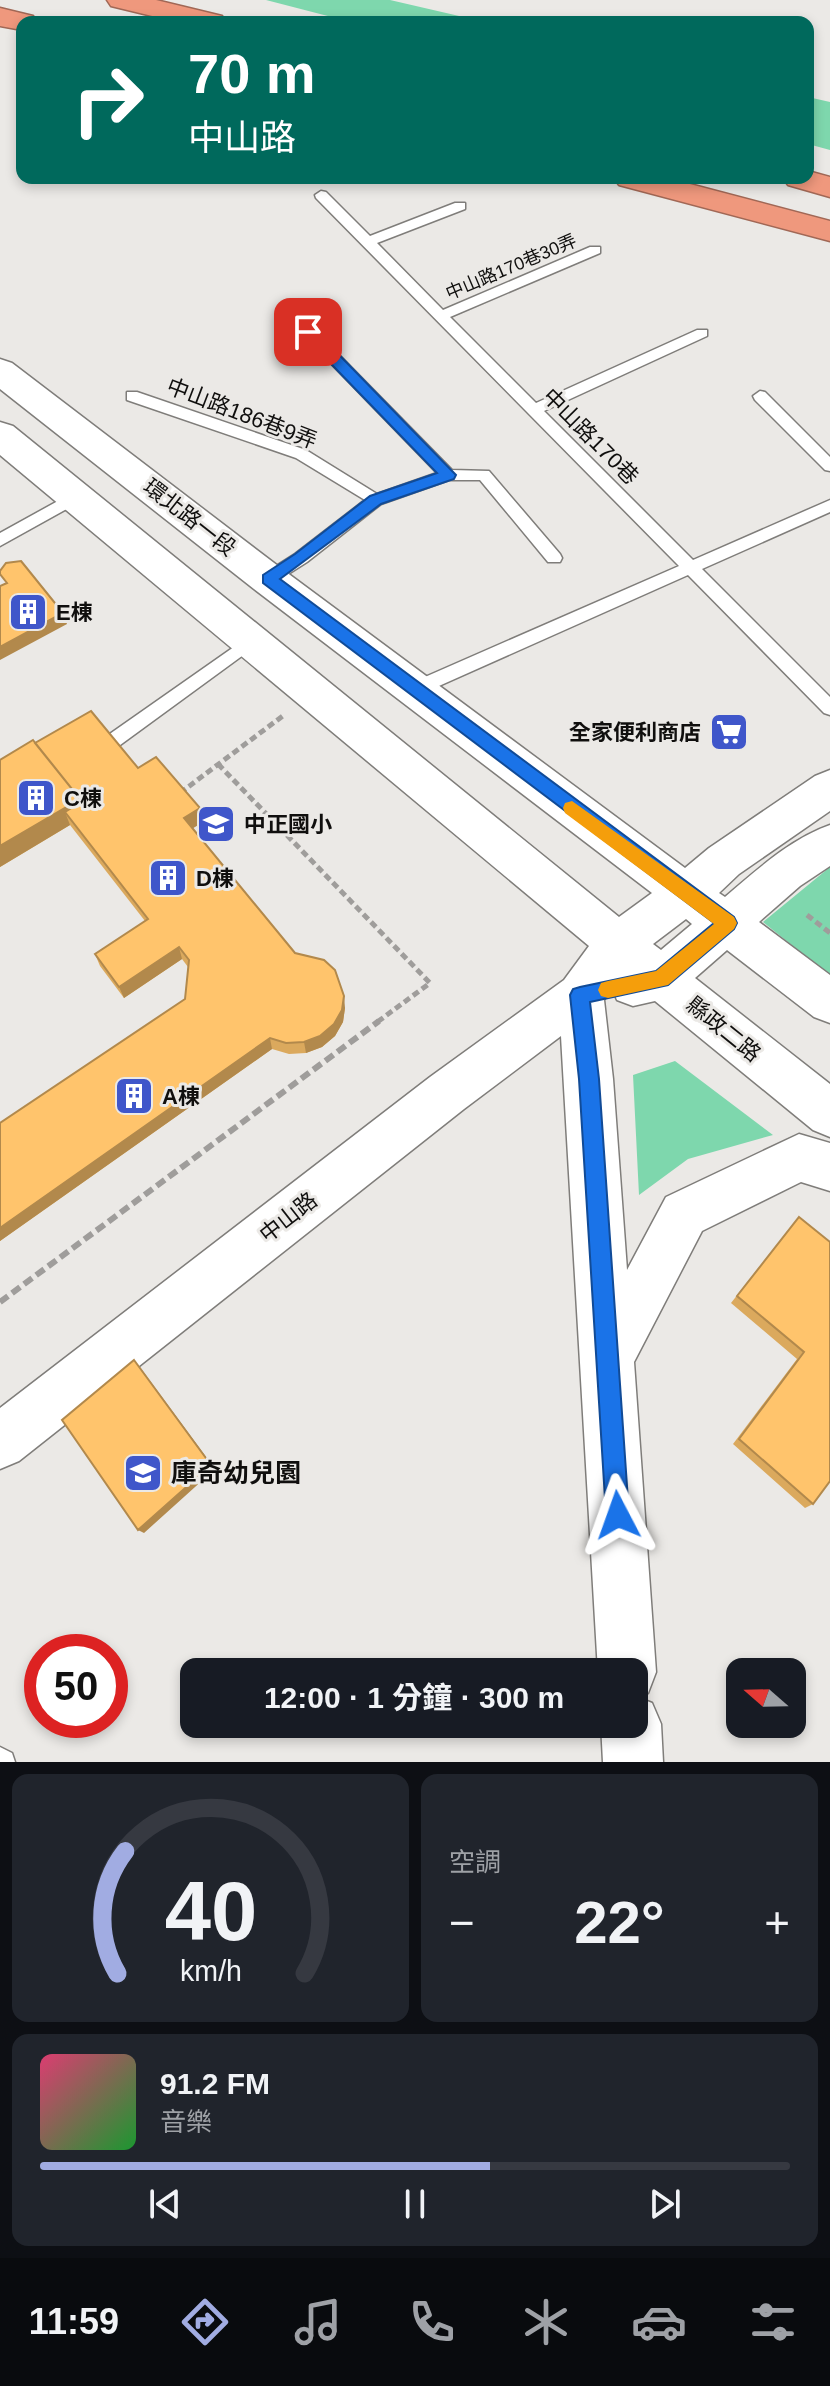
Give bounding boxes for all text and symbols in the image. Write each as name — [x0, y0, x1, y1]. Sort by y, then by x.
text: 70 m — [188, 42, 316, 105]
icon: right — [56, 48, 160, 152]
text: 中山路 — [188, 117, 296, 158]
street label: 中山路170巷30弄 — [443, 230, 579, 304]
pin — [274, 298, 342, 366]
icon: arrive — [286, 310, 330, 354]
street label: 中山路186巷9弄 — [163, 373, 320, 454]
street label: 中山路170巷 — [538, 383, 644, 489]
street label: 環北路一段 — [139, 474, 241, 561]
building icon: E棟 — [7, 591, 49, 633]
place label: E棟 — [56, 600, 93, 625]
supermarket icon: 全家便利商店 — [708, 711, 750, 753]
place label: 全家便利商店 — [569, 720, 701, 745]
building icon: C棟 — [15, 777, 57, 819]
place label: C棟 — [64, 786, 102, 811]
school or university icon: 中正國小 — [195, 803, 237, 845]
place label: 中正國小 — [244, 812, 332, 837]
building icon: D棟 — [147, 857, 189, 899]
place label: D棟 — [196, 866, 234, 891]
street label: 縣政二路 — [682, 992, 766, 1067]
building icon: A棟 — [113, 1075, 155, 1117]
place label: A棟 — [162, 1084, 200, 1109]
street label: 中山路 — [255, 1187, 322, 1248]
school or university icon: 庫奇幼兒園 — [122, 1452, 164, 1494]
place label: 庫奇幼兒園 — [171, 1458, 301, 1488]
position arrow — [576, 1473, 660, 1557]
speed limit sign: 50 — [24, 1634, 128, 1738]
north arrow — [726, 1658, 806, 1738]
map controls — [726, 1658, 806, 1738]
text: 12:00 · 1 分鐘 · 300 m — [264, 1681, 564, 1714]
text: 空調 — [449, 1847, 501, 1877]
text: 40 — [164, 1865, 257, 1958]
text: 22° — [574, 1889, 665, 1956]
text: − — [449, 1898, 475, 1947]
text: + — [764, 1898, 790, 1947]
text: km/h — [180, 1955, 241, 1987]
text: 91.2 FM — [160, 2067, 270, 2100]
text: 音樂 — [160, 2107, 212, 2137]
icon: previous — [143, 2182, 187, 2226]
icon: pause — [393, 2182, 437, 2226]
icon: next — [643, 2182, 687, 2226]
icon: directions — [177, 2294, 233, 2350]
icon: music — [290, 2294, 346, 2350]
icon: phone — [404, 2294, 460, 2350]
icon: climate — [518, 2294, 574, 2350]
icon: car — [631, 2294, 687, 2350]
icon: filters — [745, 2294, 801, 2350]
text: 11:59 — [29, 2301, 119, 2342]

